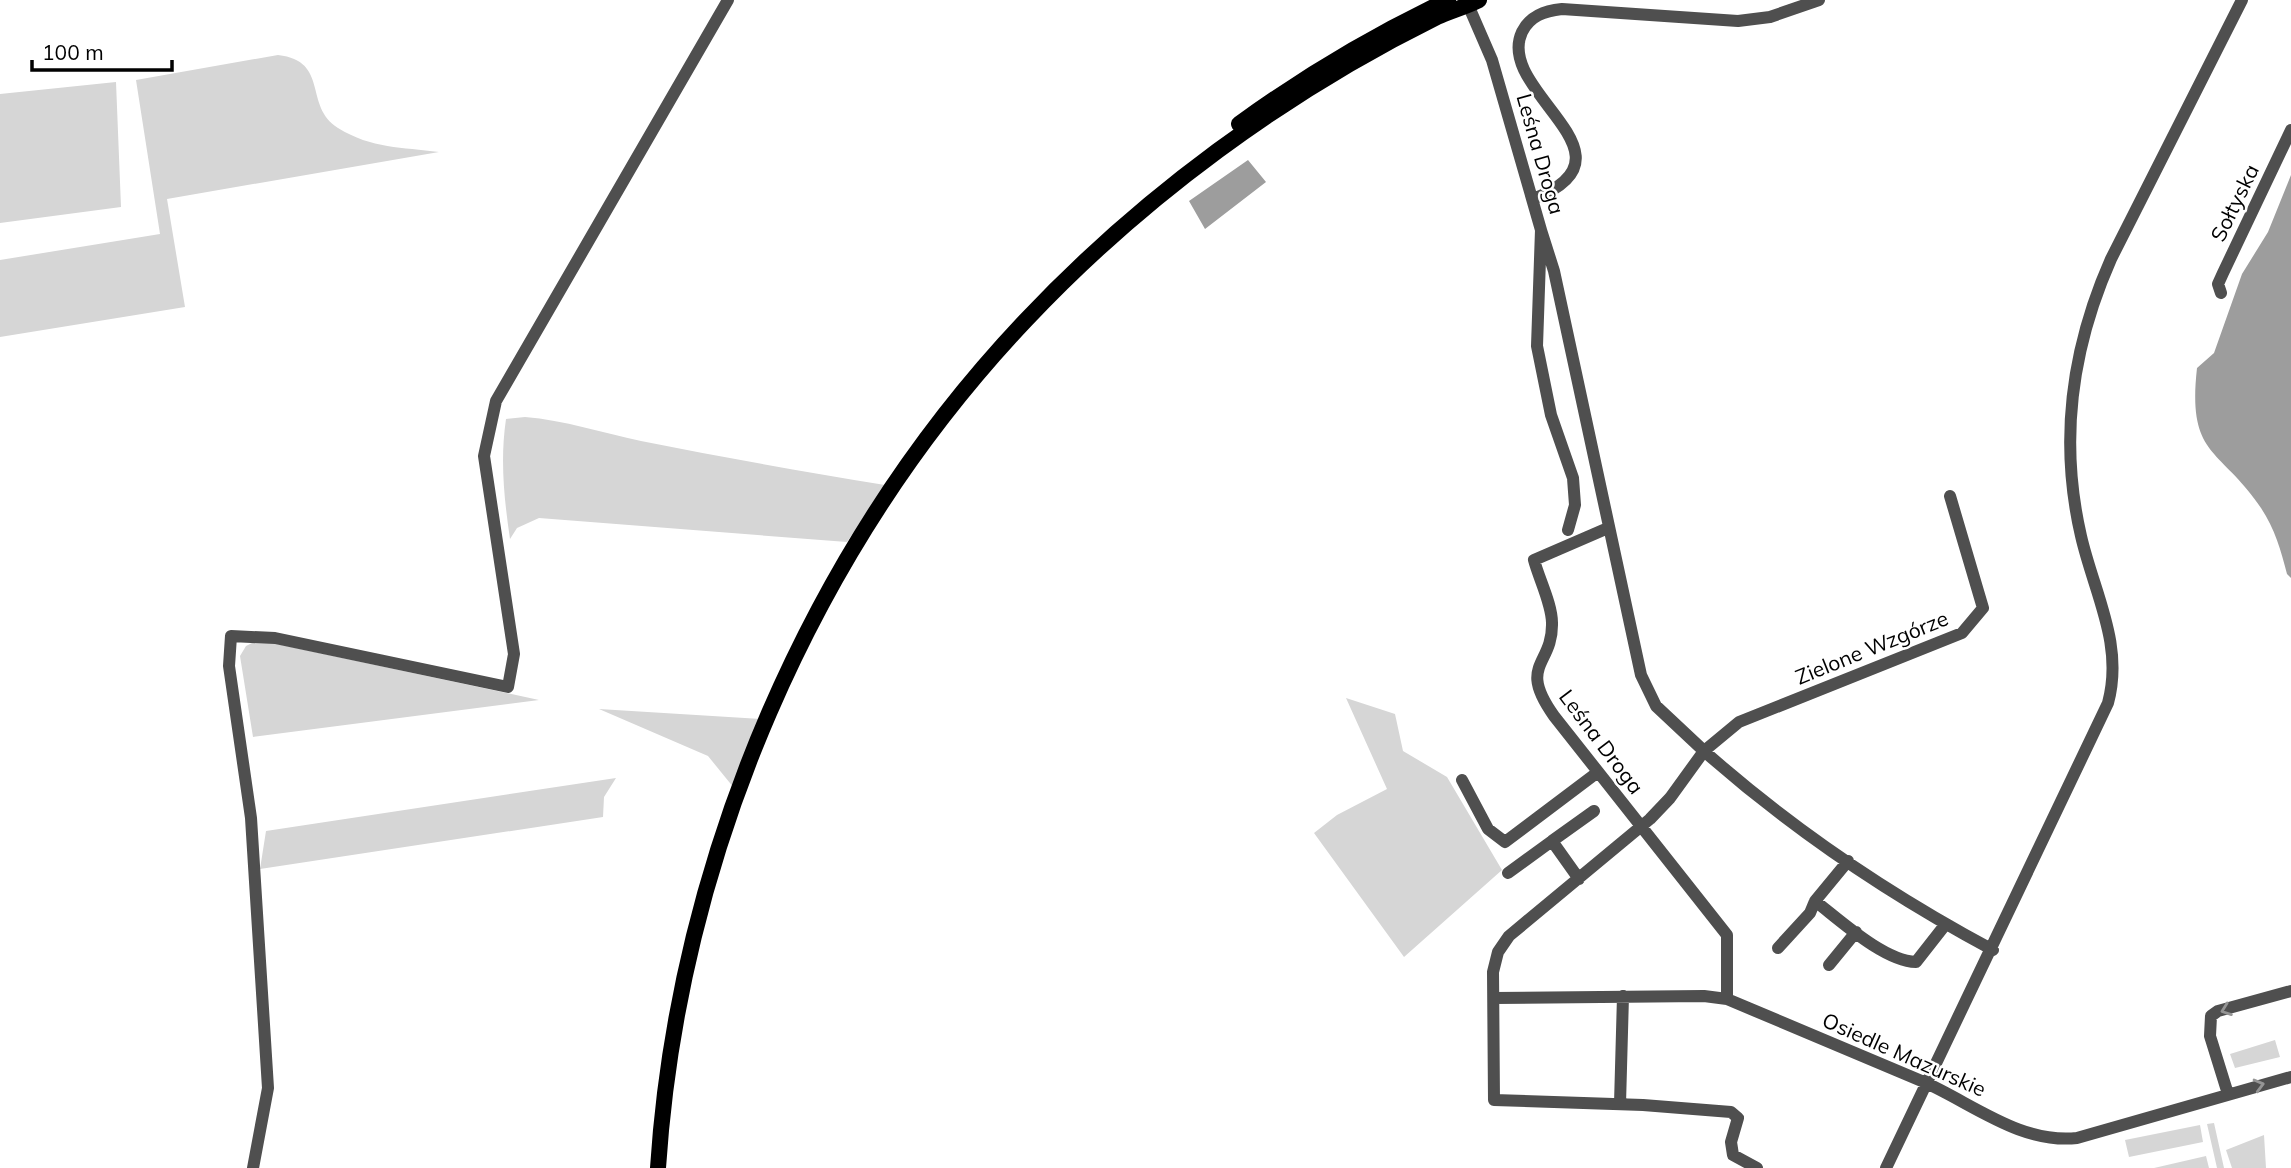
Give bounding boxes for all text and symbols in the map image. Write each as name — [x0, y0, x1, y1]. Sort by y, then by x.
scale bar — [32, 28, 172, 72]
text: 100 m — [42, 39, 104, 65]
street label: Leśna Droga — [1511, 91, 1571, 217]
street label: Sołtyska — [2204, 160, 2264, 245]
street label: Zielone Wzgórze — [1791, 605, 1952, 690]
street label: Leśna Droga — [1554, 684, 1649, 799]
one-way arrow — [2220, 1002, 2232, 1016]
street label: Osiedle Mazurskie — [1819, 1006, 1990, 1102]
one-way arrow — [2253, 1079, 2265, 1093]

